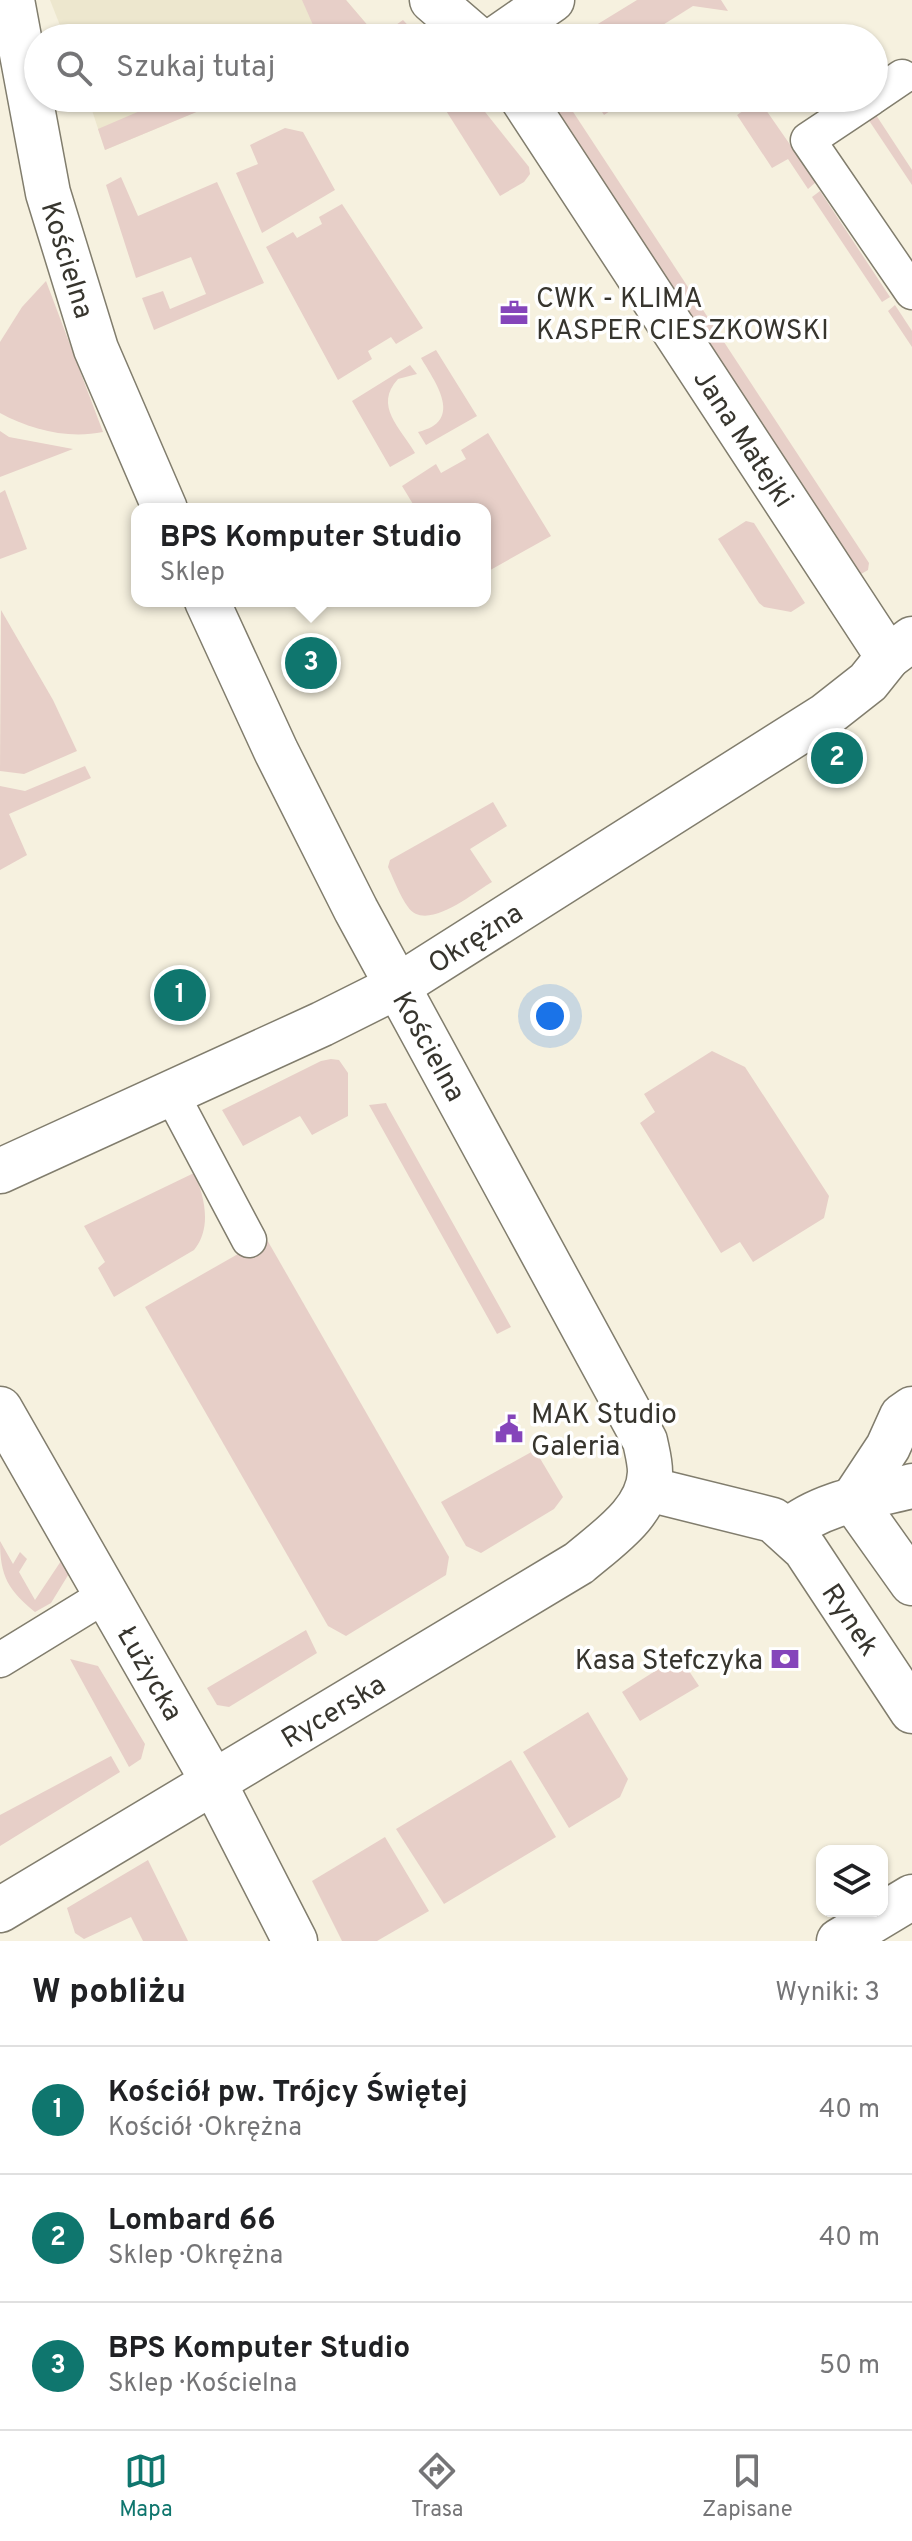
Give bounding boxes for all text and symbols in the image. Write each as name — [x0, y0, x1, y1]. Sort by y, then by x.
search box — [24, 24, 888, 112]
icon: search — [52, 46, 96, 90]
text: Szukaj tutaj — [116, 50, 275, 87]
street label: Kościelna — [31, 198, 101, 323]
place label: CWK - KLIMA KASPER CIESZKOWSKI — [536, 282, 829, 350]
office icon: CWK - KLIMA KASPER CIESZKOWSKI — [499, 298, 529, 328]
street label: Jana Matejki — [684, 363, 800, 515]
popup — [131, 503, 491, 607]
text: BPS Komputer Studio — [160, 520, 462, 557]
text: Sklep — [160, 557, 225, 590]
pin: 3 — [285, 633, 337, 693]
pin: 2 — [811, 728, 863, 788]
street label: Okrężna — [422, 896, 531, 983]
pin: 1 — [154, 965, 206, 1025]
street label: Kościelna — [382, 986, 472, 1109]
your location — [530, 996, 570, 1036]
place label: MAK Studio Galeria — [531, 1398, 677, 1466]
public building icon: MAK Studio Galeria — [494, 1414, 524, 1444]
street label: Rynek — [812, 1578, 886, 1664]
street label: Łużycka — [107, 1621, 190, 1728]
place label: Kasa Stefczyka — [575, 1644, 763, 1680]
bank icon: Kasa Stefczyka — [770, 1644, 800, 1674]
street label: Rycerska — [276, 1668, 393, 1758]
map controls — [816, 1845, 888, 1917]
button: layers — [816, 1845, 888, 1917]
text: W pobliżu — [32, 1972, 186, 2015]
text: Wyniki: 3 — [775, 1977, 880, 2010]
text: Kościół pw. Trójcy Świętej — [108, 2075, 468, 2112]
text: 1 — [53, 2094, 63, 2127]
text: 40 m — [819, 2094, 880, 2127]
text: Kościół · Okrężna — [108, 2112, 302, 2145]
text: Lombard 66 — [108, 2203, 276, 2240]
text: 2 — [50, 2222, 66, 2255]
text: 40 m — [819, 2222, 880, 2255]
text: Sklep · Okrężna — [108, 2240, 283, 2273]
text: BPS Komputer Studio — [108, 2331, 410, 2368]
text: 3 — [50, 2350, 66, 2383]
text: 50 m — [819, 2350, 880, 2383]
text: Sklep · Kościelna — [108, 2368, 297, 2401]
tab: Mapa — [119, 2449, 173, 2524]
tab: Trasa — [411, 2449, 463, 2524]
tab: Zapisane — [702, 2449, 793, 2524]

